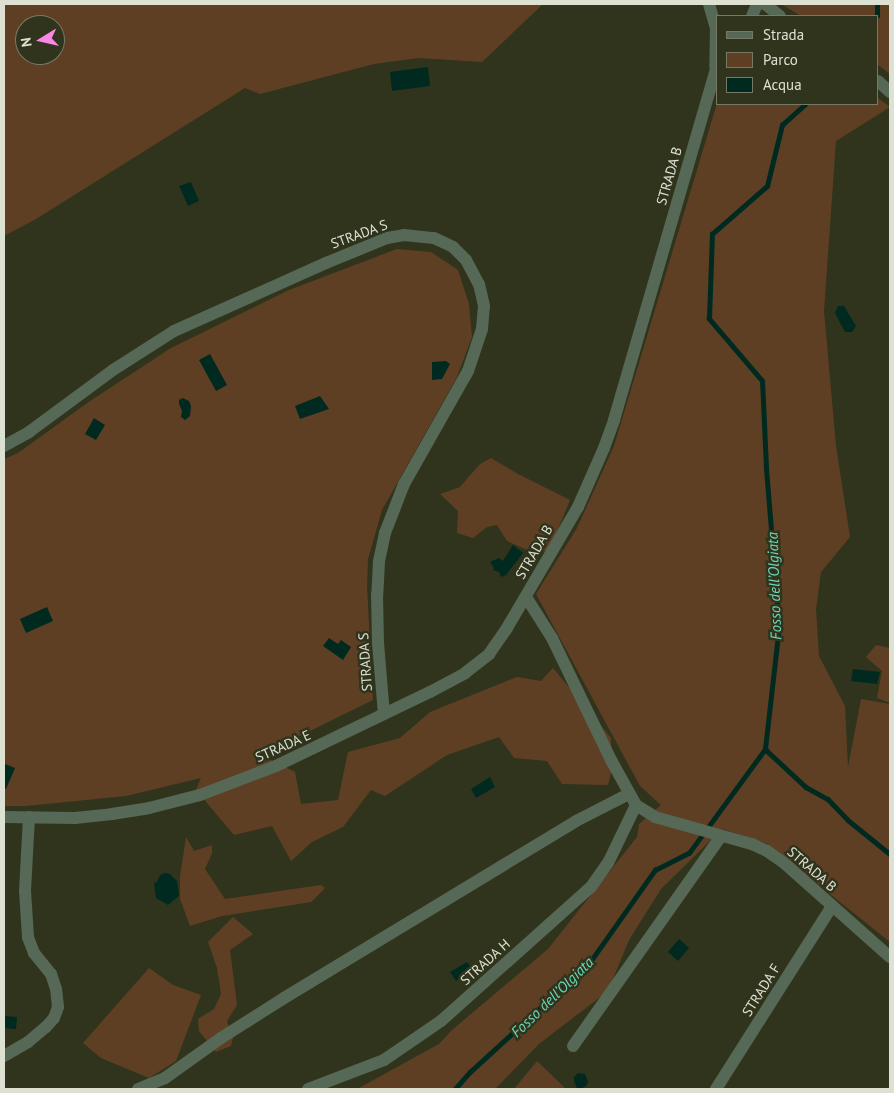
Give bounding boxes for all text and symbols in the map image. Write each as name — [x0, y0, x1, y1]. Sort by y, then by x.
north arrow — [15, 15, 65, 65]
legend — [716, 15, 879, 105]
text: Strada — [763, 25, 804, 44]
text: N — [17, 36, 36, 48]
text: Parco — [763, 50, 798, 69]
text: Acqua — [763, 75, 802, 94]
street label: STRADA B — [653, 145, 685, 207]
street label: STRADA S — [328, 216, 390, 252]
street label: STRADA B — [512, 522, 556, 582]
water label: Fosso dell’Olgiata — [763, 532, 785, 640]
street label: STRADA S — [355, 632, 375, 692]
street label: STRADA E — [252, 726, 314, 766]
street label: STRADA B — [784, 843, 840, 895]
street label: STRADA H — [457, 935, 513, 989]
water label: Fosso dell’Olgiata — [507, 953, 597, 1041]
street label: STRADA F — [738, 960, 784, 1020]

